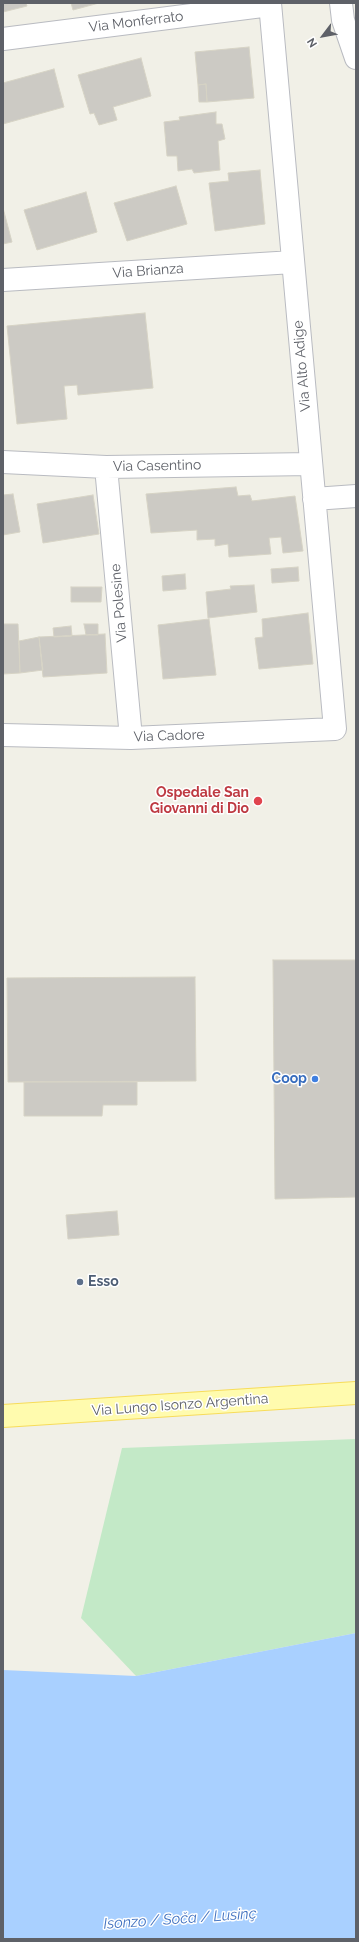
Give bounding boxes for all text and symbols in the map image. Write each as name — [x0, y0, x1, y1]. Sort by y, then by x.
street label: Via Monferrato — [88, 8, 184, 36]
north arrow — [303, 16, 343, 56]
text: N — [305, 36, 320, 50]
street label: Via Brianza — [112, 260, 184, 282]
street label: Via Alto Adige — [290, 320, 314, 412]
street label: Via Casentino — [113, 457, 201, 475]
street label: Via Polesine — [107, 563, 131, 643]
street label: Via Cadore — [133, 726, 205, 746]
place label: Ospedale San Giovanni di Dio — [150, 785, 249, 818]
marker: Ospedale San Giovanni di Dio — [252, 795, 264, 807]
place label: Coop — [272, 1071, 307, 1087]
marker: Coop — [310, 1074, 320, 1084]
place label: Esso — [88, 1274, 119, 1290]
marker: Esso — [75, 1277, 85, 1287]
street label: Via Lungo Isonzo Argentina — [91, 1390, 269, 1420]
water label: Isonzo / Soča / Lusinç — [103, 1905, 257, 1933]

